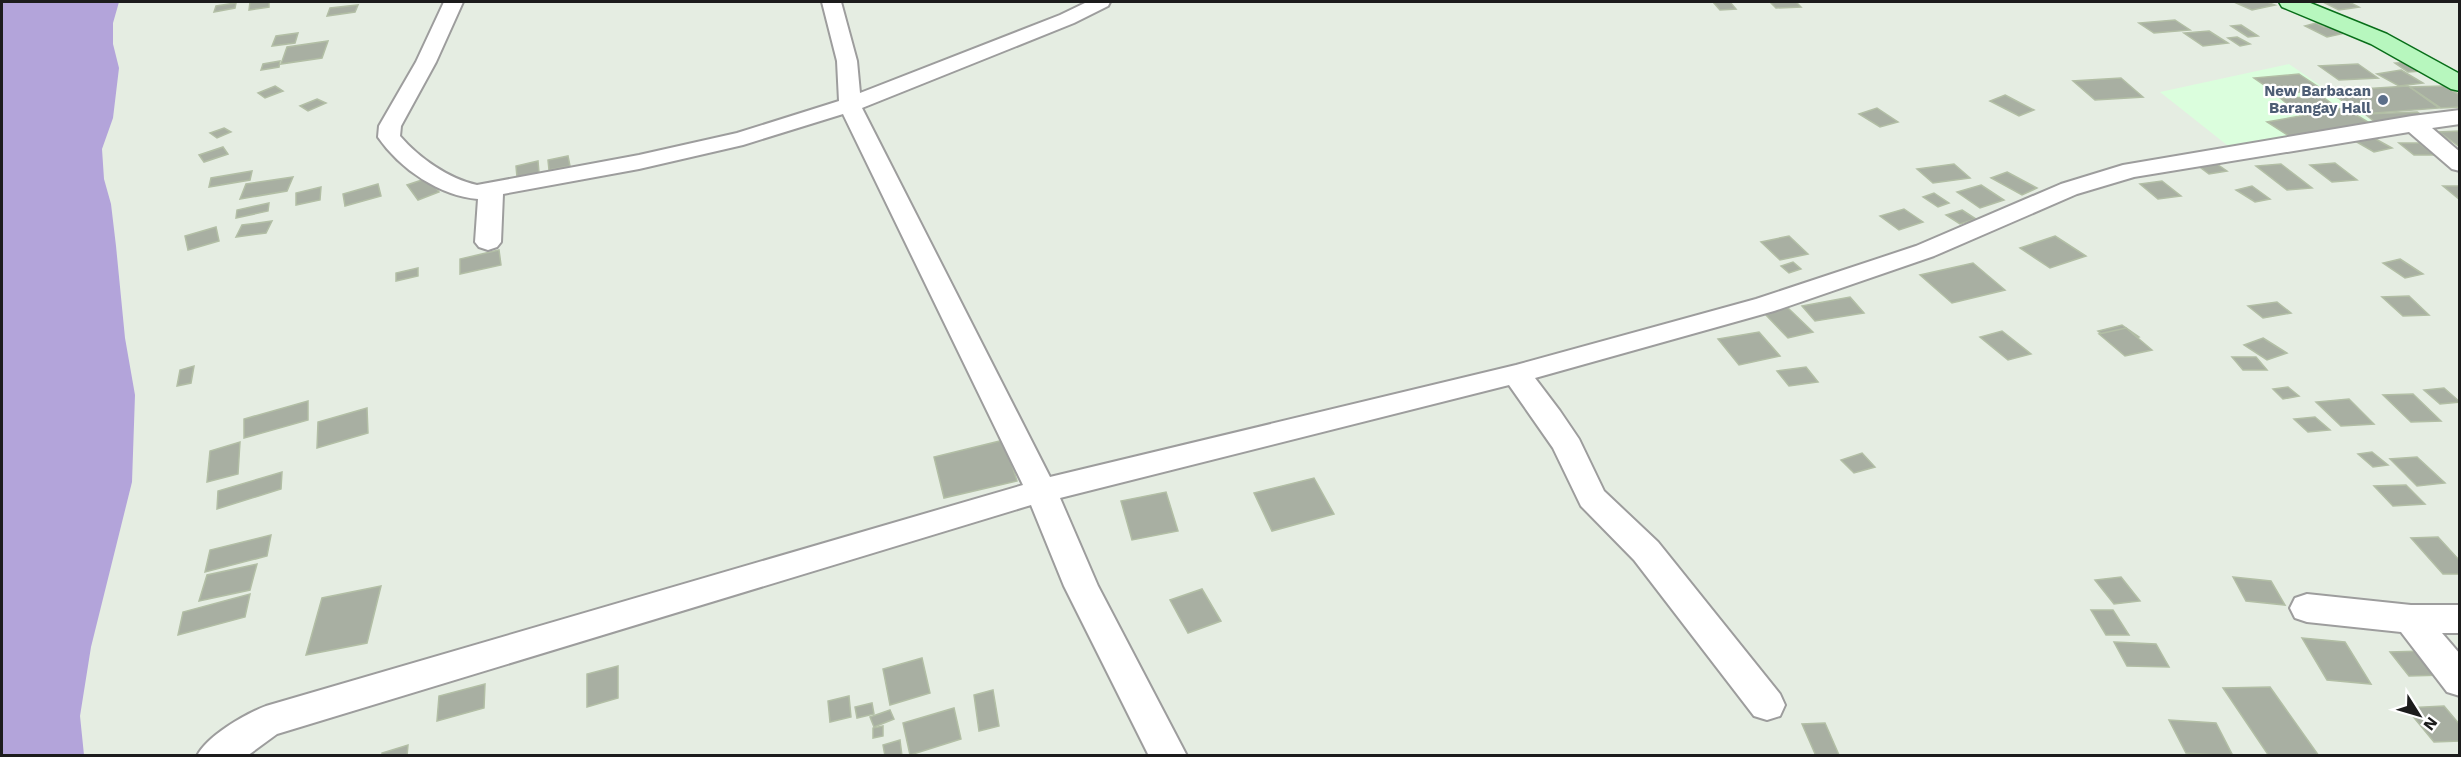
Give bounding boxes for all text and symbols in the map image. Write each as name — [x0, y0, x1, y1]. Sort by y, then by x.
place label: New Barbacan Barangay Hall — [2264, 82, 2371, 117]
marker: New Barbacan Barangay Hall — [2376, 93, 2390, 107]
north arrow — [2389, 685, 2449, 745]
text: N — [2419, 713, 2442, 734]

